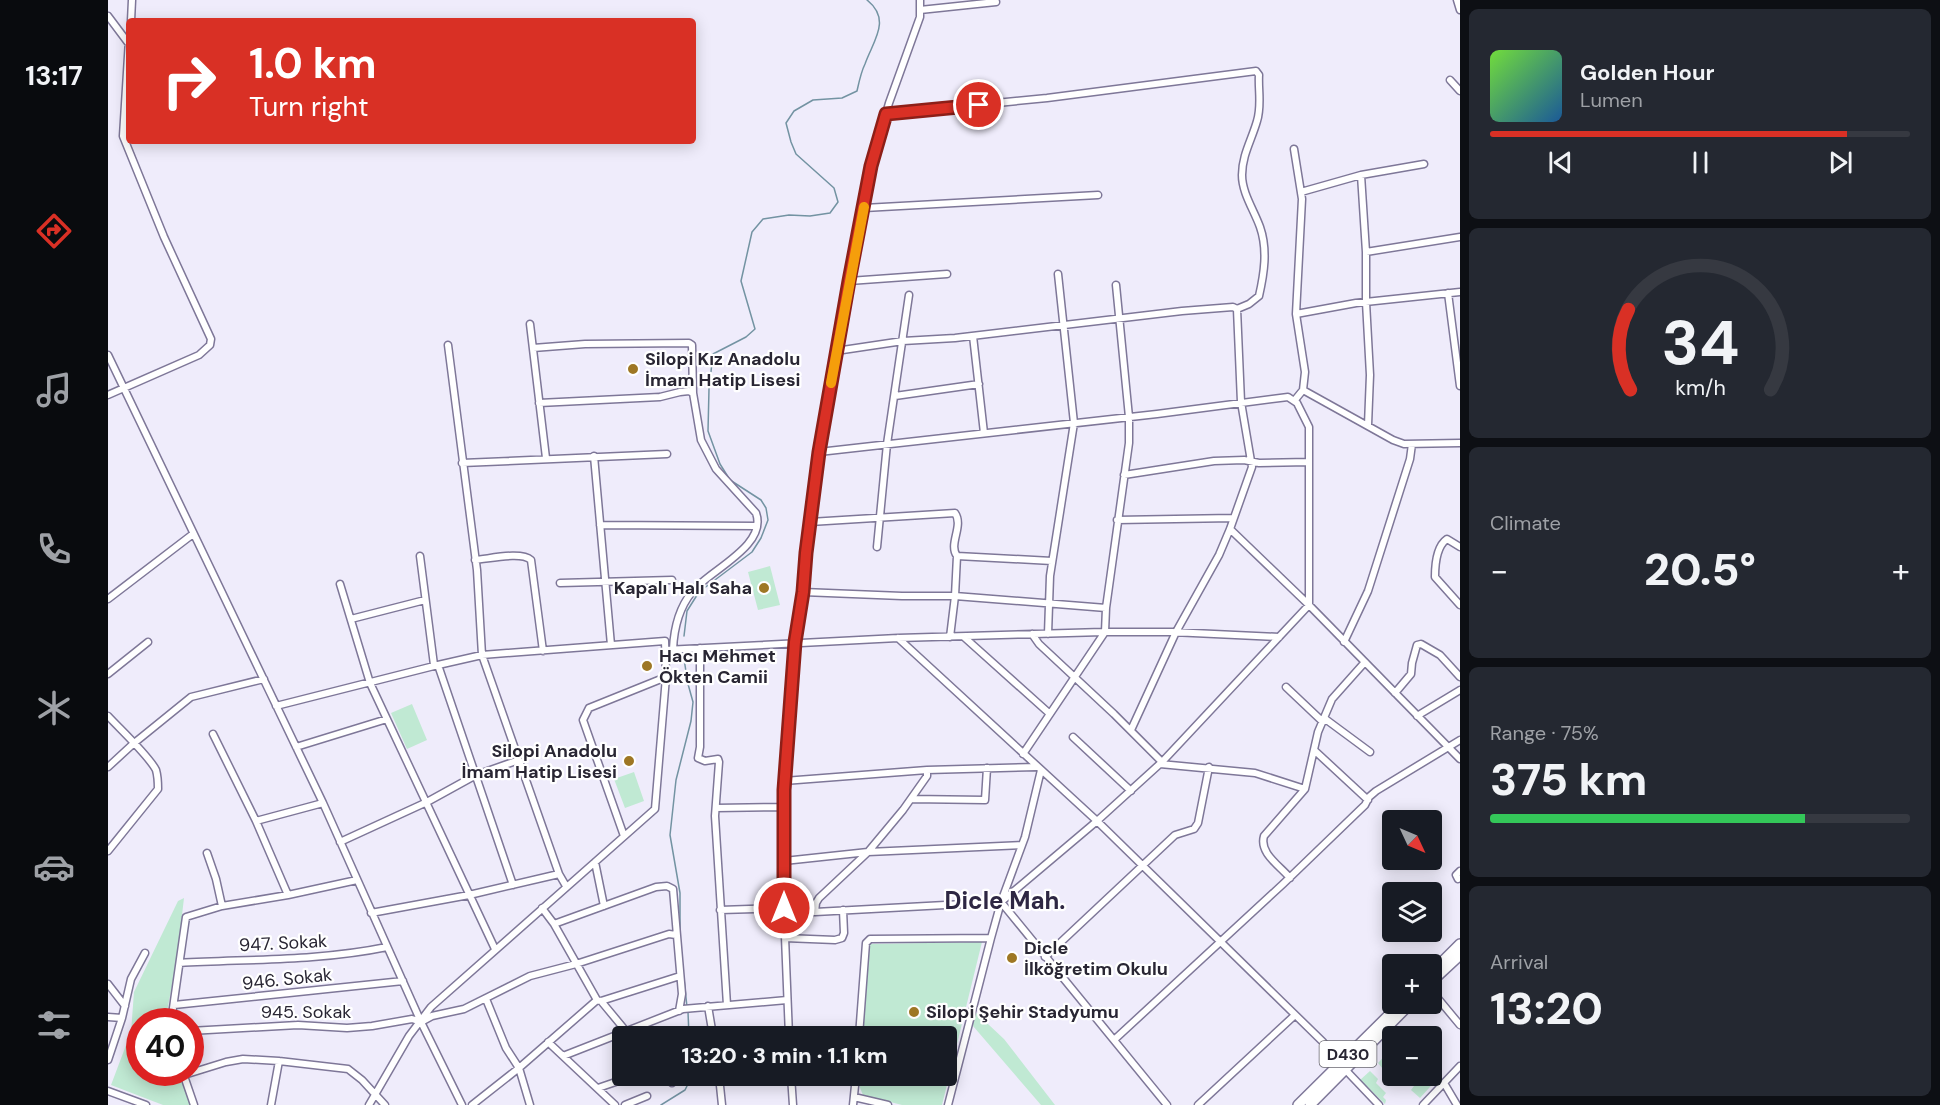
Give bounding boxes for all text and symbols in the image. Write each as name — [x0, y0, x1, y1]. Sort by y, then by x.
text: 1.0 km — [249, 36, 376, 91]
icon: right — [150, 42, 228, 120]
text: 13:17 — [25, 58, 83, 93]
text: Golden Hour — [1580, 58, 1715, 87]
pin — [953, 79, 1004, 130]
text: Lumen — [1580, 87, 1643, 113]
icon: arrive — [962, 88, 995, 121]
text: Turn right — [249, 89, 369, 124]
icon: previous — [1544, 146, 1577, 179]
icon: pause — [1684, 146, 1717, 179]
icon: next — [1824, 146, 1857, 179]
icon: directions — [33, 210, 75, 252]
text: 34 — [1661, 302, 1739, 383]
place label: Silopi Kız Anadolu İmam Hatip Lisesi — [645, 347, 801, 392]
marker: Silopi Kız Anadolu İmam Hatip Lisesi — [626, 362, 640, 376]
icon: music — [33, 369, 75, 411]
text: km/h — [1675, 375, 1725, 403]
text: Climate — [1490, 510, 1561, 536]
icon: phone — [33, 528, 75, 570]
text: 20.5° — [1644, 540, 1756, 599]
text: − — [1490, 549, 1508, 592]
text: + — [1892, 549, 1910, 592]
place label: Kapalı Halı Saha — [614, 576, 752, 600]
marker: Kapalı Halı Saha — [757, 581, 771, 595]
place label: Hacı Mehmet Ökten Camii — [659, 644, 776, 689]
marker: Hacı Mehmet Ökten Camii — [640, 659, 654, 673]
icon: climate — [33, 687, 75, 729]
text: Range · 75% — [1490, 720, 1599, 746]
place label: Silopi Anadolu İmam Hatip Lisesi — [462, 739, 617, 784]
text: 375 km — [1490, 750, 1647, 809]
marker: Silopi Anadolu İmam Hatip Lisesi — [622, 754, 636, 768]
north arrow — [1382, 810, 1442, 870]
map controls — [1382, 810, 1442, 1086]
icon: car — [33, 846, 75, 888]
position arrow — [752, 876, 816, 940]
button: layers — [1382, 882, 1442, 942]
district label: Dicle Mah. — [945, 885, 1065, 916]
street label: 947. Sokak — [238, 929, 328, 957]
place label: Dicle İlköğretim Okulu — [1024, 936, 1168, 981]
text: Arrival — [1490, 949, 1548, 975]
marker: Dicle İlköğretim Okulu — [1005, 951, 1019, 965]
button: + — [1382, 954, 1442, 1014]
street label: 946. Sokak — [241, 962, 333, 996]
text: 13:20 — [1490, 979, 1603, 1038]
street label: 945. Sokak — [261, 1000, 351, 1024]
place label: Silopi Şehir Stadyumu — [926, 1000, 1119, 1024]
icon: filters — [33, 1004, 75, 1046]
marker: Silopi Şehir Stadyumu — [907, 1005, 921, 1019]
speed limit sign: 40 — [126, 1008, 204, 1086]
button: − — [1382, 1026, 1442, 1086]
text: 13:20 · 3 min · 1.1 km — [682, 1041, 888, 1070]
road number: D430 — [1320, 1041, 1376, 1067]

